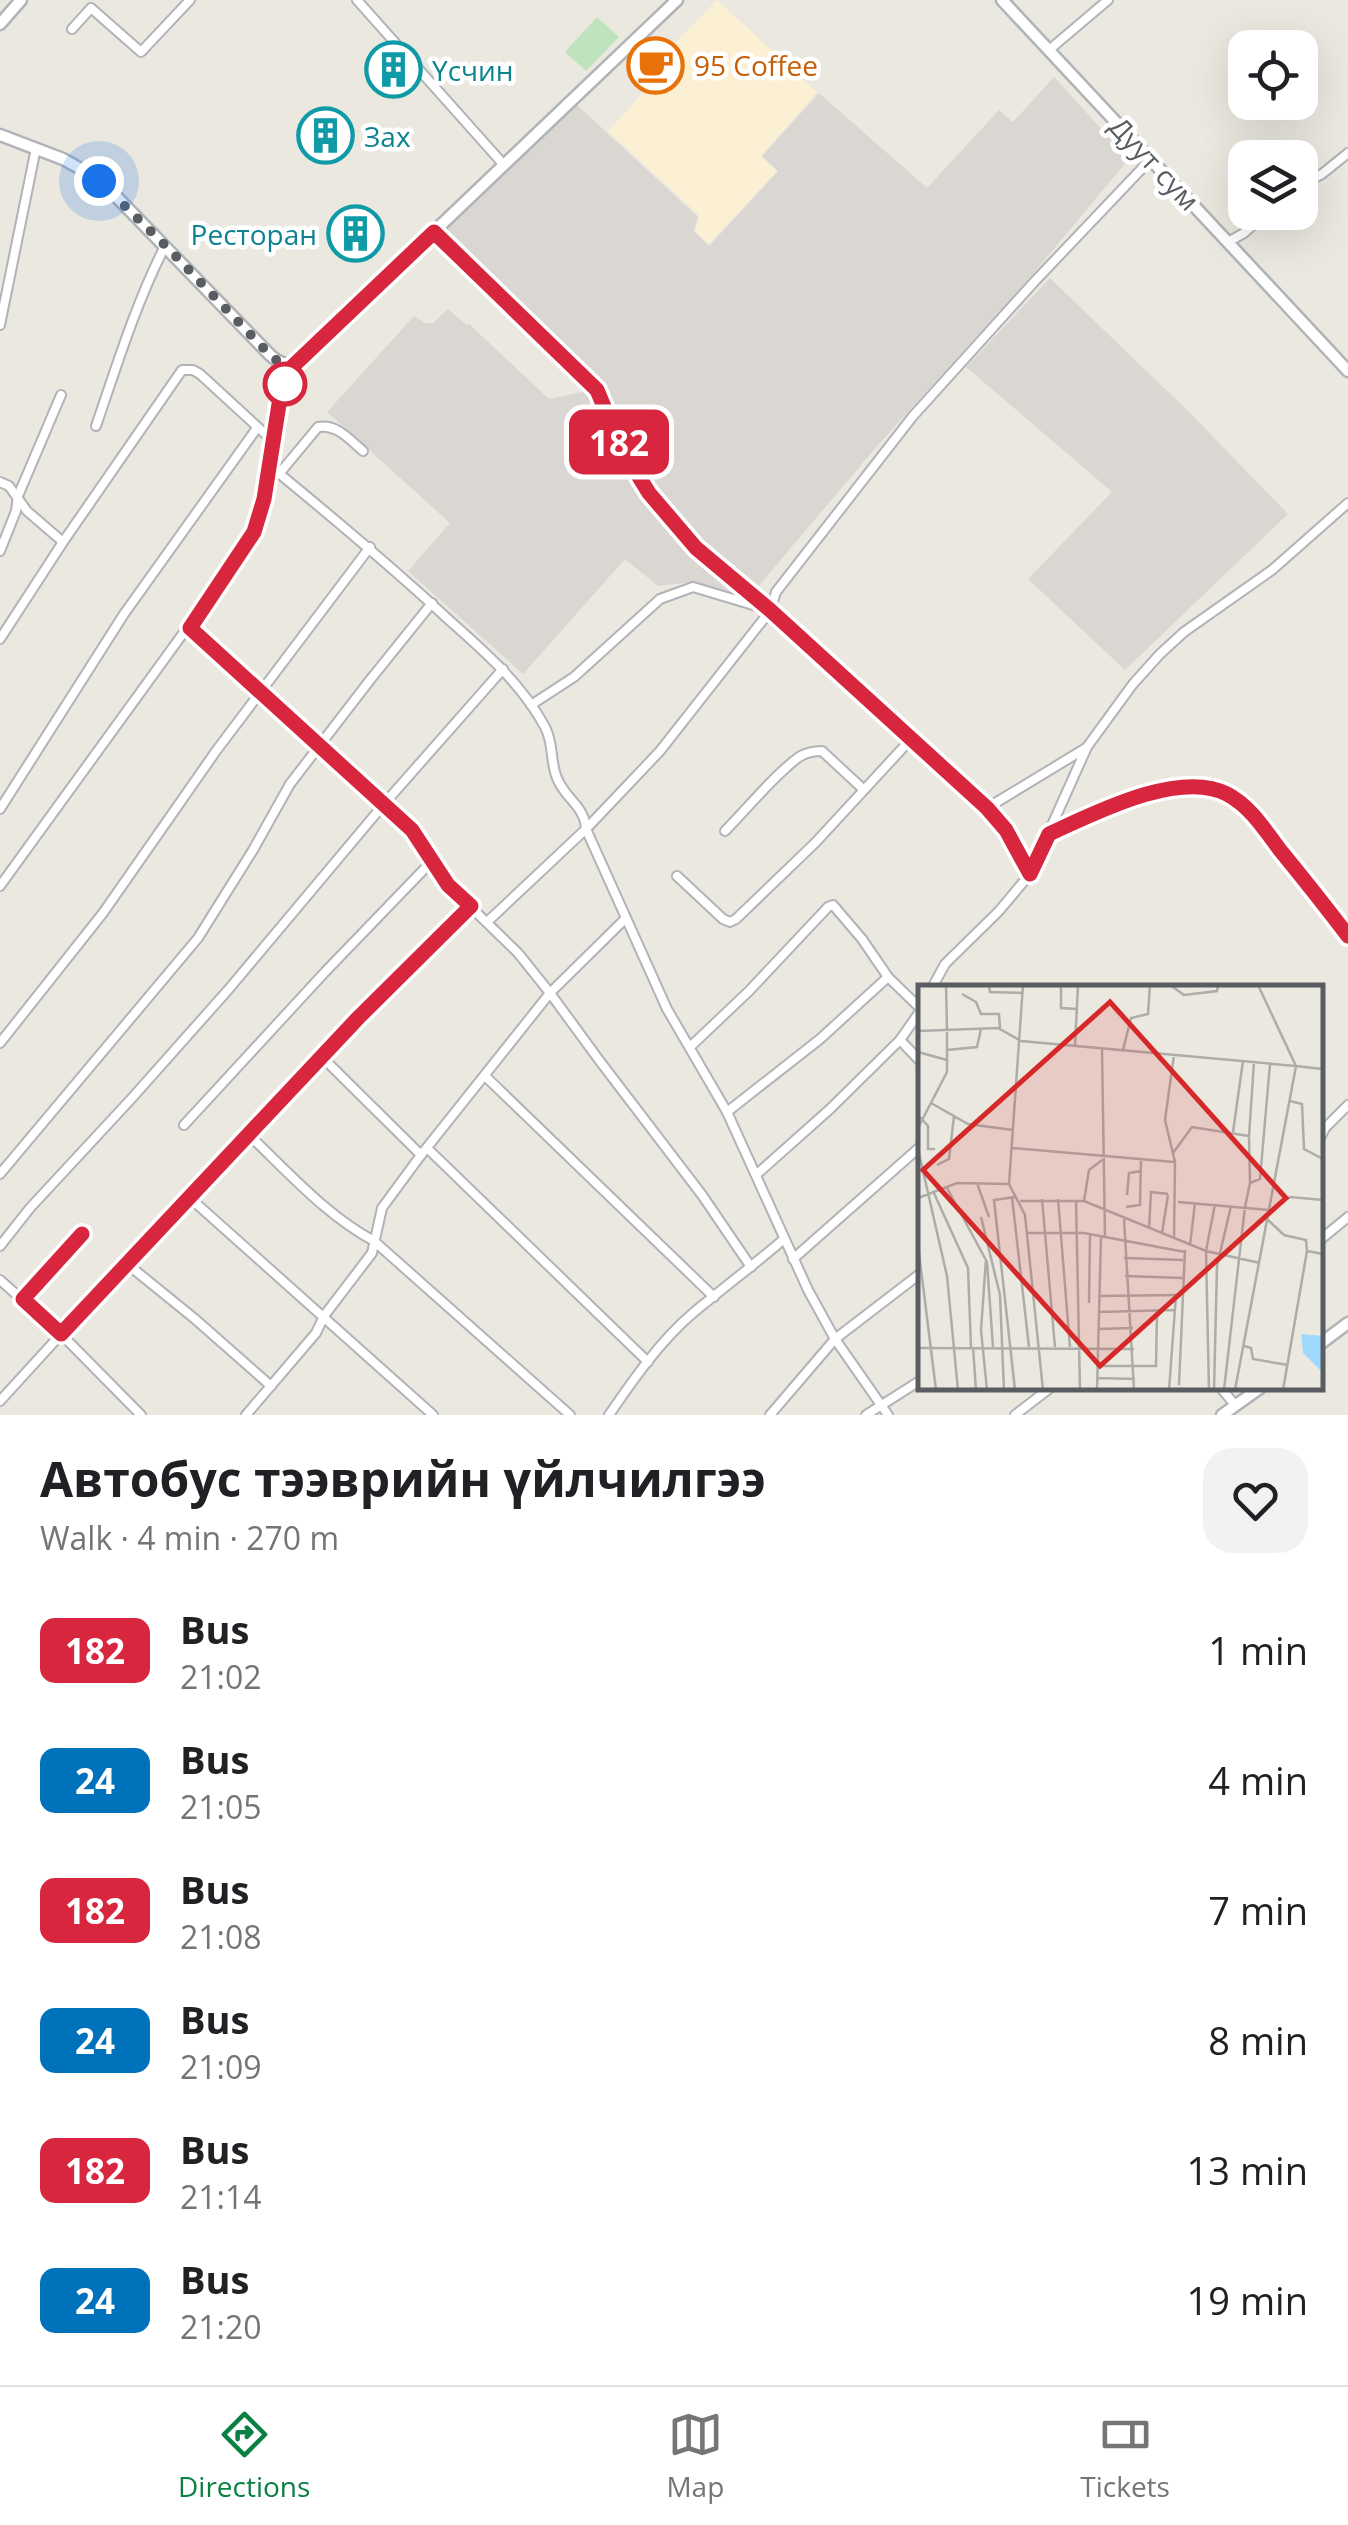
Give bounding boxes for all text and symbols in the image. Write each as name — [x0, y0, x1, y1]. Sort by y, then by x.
map controls — [1228, 30, 1318, 230]
button: locate — [1228, 30, 1318, 120]
cafe icon: 95 Coffee — [625, 35, 685, 95]
building icon: Үсчин — [363, 40, 423, 100]
place label: 95 Coffee — [694, 46, 818, 84]
place label: Үсчин — [432, 51, 514, 89]
building icon: Зах — [295, 106, 355, 166]
street label: Дуут сум — [1102, 108, 1208, 218]
place label: Зах — [364, 117, 411, 155]
button: layers — [1228, 140, 1318, 230]
your location — [74, 156, 124, 206]
building icon: Ресторан — [326, 204, 386, 264]
place label: Ресторан — [191, 215, 317, 253]
unlabelled marker — [264, 363, 306, 405]
line badge: 182 — [562, 410, 676, 474]
text: 182 — [589, 419, 649, 466]
inset map — [918, 985, 1323, 1390]
text: Автобус тээврийн үйлчилгээ — [40, 1446, 766, 1511]
button: heart — [1203, 1448, 1308, 1553]
text: Walk · 4 min · 270 m — [40, 1516, 339, 1559]
text: Bus — [180, 1603, 249, 1655]
text: 1 min — [1208, 1624, 1308, 1676]
text: 182 — [65, 1627, 125, 1674]
text: 21:02 — [180, 1655, 262, 1698]
text: Bus — [180, 1733, 249, 1785]
text: 4 min — [1208, 1754, 1308, 1806]
text: 24 — [75, 1757, 115, 1804]
text: 21:05 — [180, 1785, 262, 1828]
text: Bus — [180, 1863, 249, 1915]
text: 7 min — [1208, 1884, 1308, 1936]
text: 182 — [65, 1887, 125, 1934]
text: 21:08 — [180, 1915, 262, 1958]
text: Bus — [180, 1993, 249, 2045]
text: 8 min — [1208, 2014, 1308, 2066]
text: 24 — [75, 2017, 115, 2064]
text: 21:09 — [180, 2045, 262, 2088]
text: Bus — [180, 2123, 249, 2175]
text: 13 min — [1187, 2144, 1308, 2196]
text: 182 — [65, 2147, 125, 2194]
text: 21:14 — [180, 2175, 262, 2218]
text: Bus — [180, 2253, 249, 2305]
text: 19 min — [1187, 2274, 1308, 2326]
text: 24 — [75, 2277, 115, 2324]
text: 21:20 — [180, 2305, 262, 2348]
tab: Directions — [178, 2407, 310, 2505]
tab: Map — [666, 2407, 724, 2505]
tab: Tickets — [1080, 2407, 1170, 2505]

